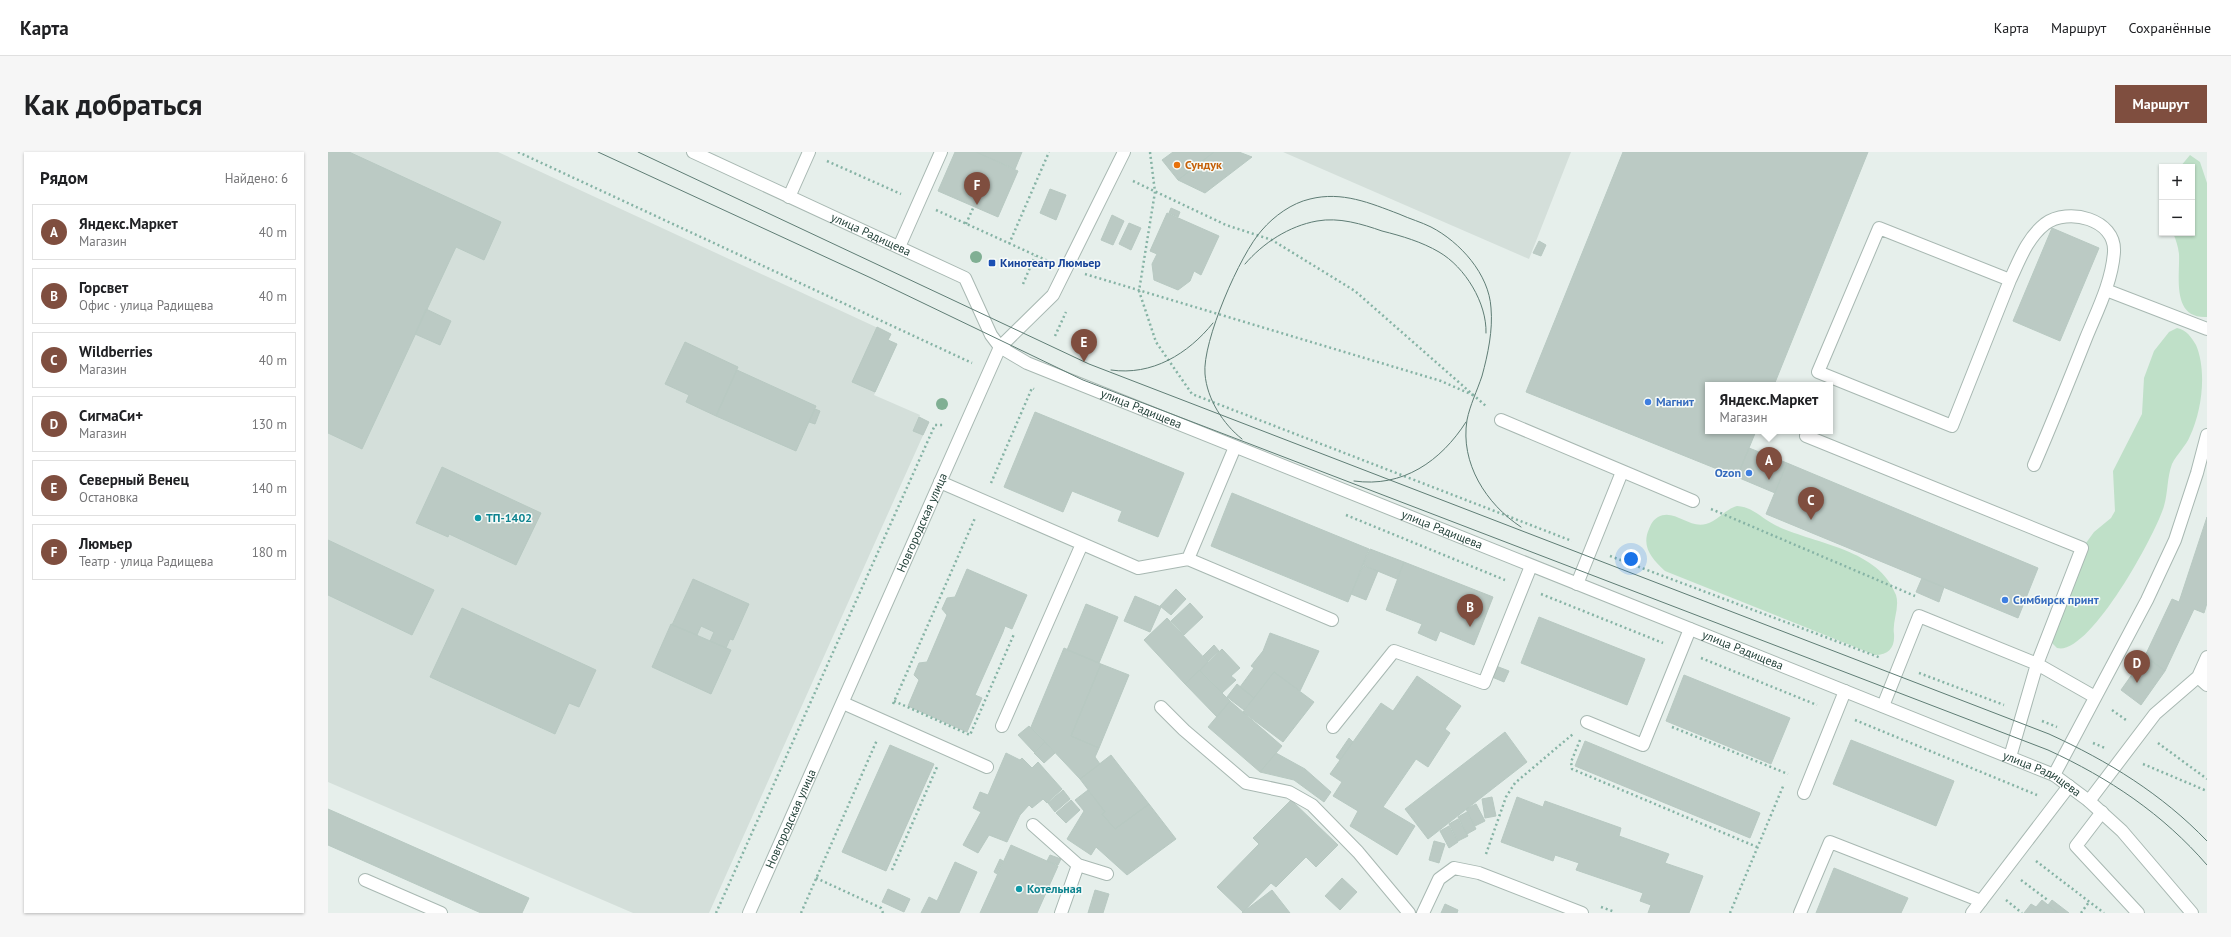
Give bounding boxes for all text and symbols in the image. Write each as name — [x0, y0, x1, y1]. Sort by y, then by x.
text: Карта — [20, 16, 69, 40]
text: Карта — [1994, 19, 2029, 37]
text: Маршрут — [2051, 19, 2106, 37]
text: Сохранённые — [2128, 19, 2211, 37]
button: Маршрут — [2115, 85, 2207, 123]
text: Как добраться — [24, 86, 202, 123]
place label: Сундук — [1185, 157, 1222, 172]
marker: Сундук — [1172, 160, 1182, 170]
map controls — [2159, 164, 2195, 236]
button: + — [2159, 164, 2195, 200]
text: Рядом — [40, 167, 88, 189]
text: Найдено: 6 — [225, 170, 288, 187]
pin: F — [964, 172, 990, 205]
button: − — [2159, 200, 2195, 236]
street label: улица Радищева — [829, 209, 913, 259]
text: Яндекс.Маркет — [79, 214, 178, 233]
text: A — [50, 224, 58, 241]
text: 40 m — [259, 224, 287, 241]
text: Магазин — [79, 233, 127, 250]
place label: Кинотеатр Люмьер — [1000, 255, 1101, 270]
marker: Кинотеатр Люмьер — [987, 258, 997, 268]
text: Горсвет — [79, 278, 128, 297]
text: B — [50, 288, 58, 305]
text: 40 m — [259, 288, 287, 305]
text: Офис · улица Радищева — [79, 297, 213, 314]
pin: E — [1071, 329, 1097, 362]
text: Wildberries — [79, 342, 153, 361]
text: C — [50, 352, 58, 369]
text: 40 m — [259, 352, 287, 369]
text: Магазин — [79, 361, 127, 378]
popup — [1705, 382, 1833, 434]
street label: улица Радищева — [1099, 385, 1184, 431]
text: Яндекс.Маркет — [1720, 390, 1818, 409]
place label: Магнит — [1656, 394, 1694, 409]
marker: Магнит — [1643, 397, 1653, 407]
text: СигмаСи+ — [79, 406, 143, 425]
text: Магазин — [1720, 409, 1767, 426]
text: D — [50, 416, 58, 433]
text: 130 m — [252, 416, 287, 433]
text: Магазин — [79, 425, 127, 442]
pin: A — [1756, 447, 1782, 480]
place label: Ozon — [1715, 465, 1741, 480]
marker: Ozon — [1744, 468, 1754, 478]
text: Северный Венец — [79, 470, 189, 489]
street label: Новгородская улица — [893, 470, 950, 574]
text: E — [51, 480, 57, 497]
text: 140 m — [252, 480, 287, 497]
pin: C — [1798, 487, 1824, 520]
text: Остановка — [79, 489, 138, 506]
street label: улица Радищева — [1399, 506, 1485, 552]
place label: ТП-1402 — [486, 510, 532, 525]
marker: ТП-1402 — [473, 513, 483, 523]
text: Люмьер — [79, 534, 132, 553]
text: F — [51, 544, 57, 561]
text: 180 m — [252, 544, 287, 561]
your location — [1621, 549, 1641, 569]
text: Театр · улица Радищева — [79, 553, 214, 570]
place label: Симбирск принт — [2013, 592, 2099, 607]
pin: B — [1457, 594, 1483, 627]
marker: Симбирск принт — [2000, 595, 2010, 605]
street label: улица Радищева — [1700, 627, 1786, 673]
pin: D — [2124, 650, 2150, 683]
street label: улица Радищева — [2001, 747, 2084, 800]
street label: Новгородская улица — [762, 767, 819, 871]
place label: Котельная — [1027, 881, 1082, 896]
marker: Котельная — [1014, 884, 1024, 894]

